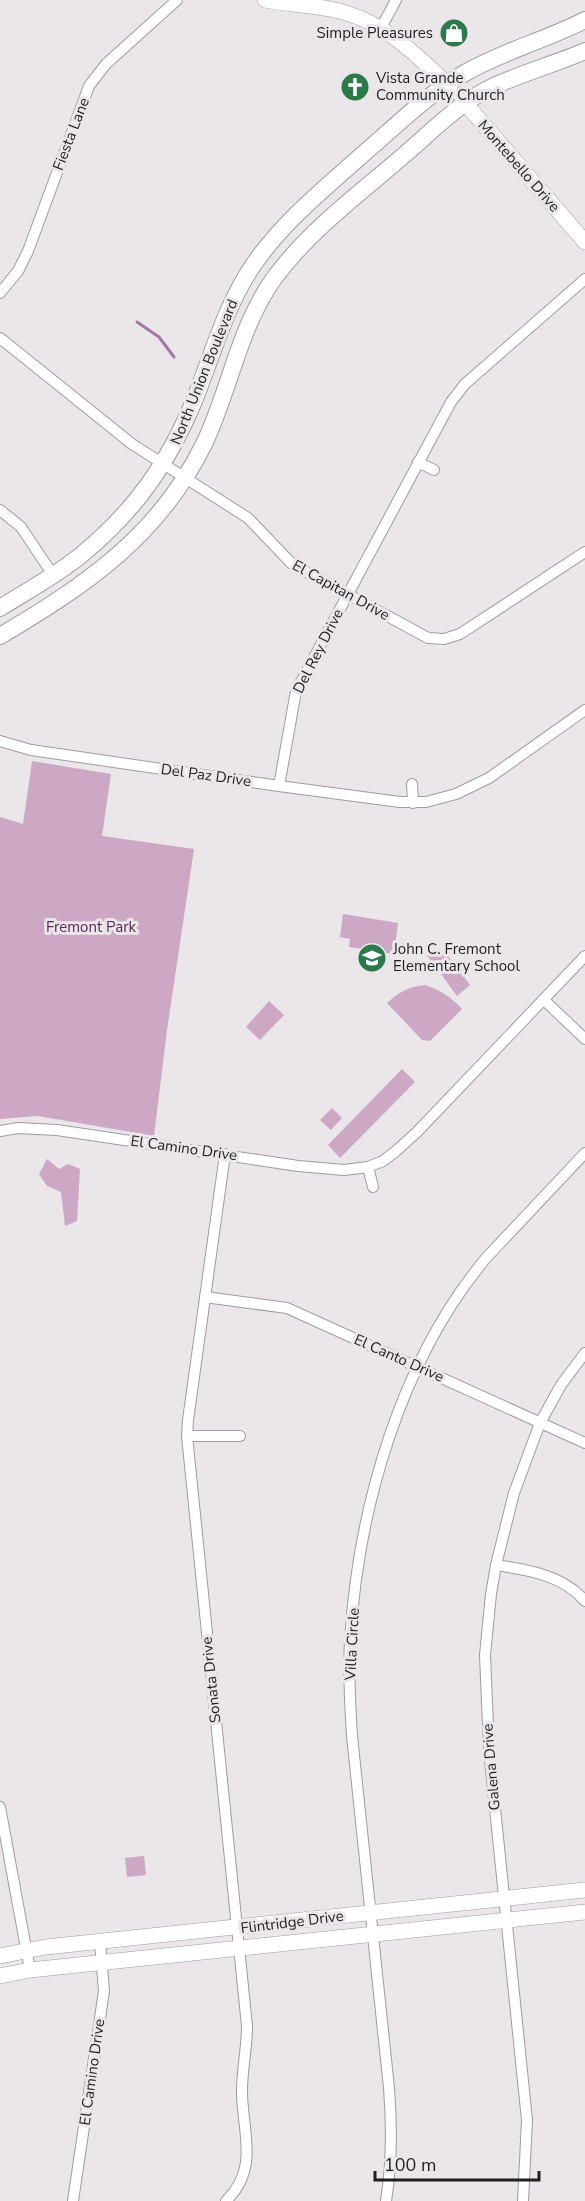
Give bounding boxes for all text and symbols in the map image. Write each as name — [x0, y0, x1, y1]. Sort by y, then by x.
shop icon: Simple Pleasures — [438, 17, 470, 49]
place label: Simple Pleasures — [317, 23, 433, 43]
place label: Vista Grande Community Church — [375, 68, 505, 105]
church icon: Vista Grande Community Church — [339, 71, 371, 103]
street label: Fiesta Lane — [48, 95, 94, 173]
street label: Montebello Drive — [473, 116, 565, 216]
street label: North Union Boulevard — [166, 296, 242, 448]
street label: El Capitan Drive — [289, 555, 393, 625]
street label: Del Rey Drive — [288, 605, 348, 697]
street label: Del Paz Drive — [160, 759, 252, 791]
park label: Fremont Park — [46, 917, 137, 937]
place label: John C. Fremont Elementary School — [392, 939, 520, 976]
school or university icon: John C. Fremont Elementary School — [356, 942, 388, 974]
street label: El Camino Drive — [129, 1131, 239, 1165]
street label: El Canto Drive — [351, 1329, 447, 1387]
street label: Villa Circle — [340, 1607, 364, 1682]
street label: Sonata Drive — [197, 1636, 225, 1724]
street label: Galena Drive — [477, 1723, 505, 1811]
street label: Flintridge Drive — [239, 1906, 345, 1938]
street label: El Camino Drive — [75, 2017, 109, 2127]
scale bar — [375, 2144, 538, 2182]
text: 100 m — [384, 2153, 436, 2177]

